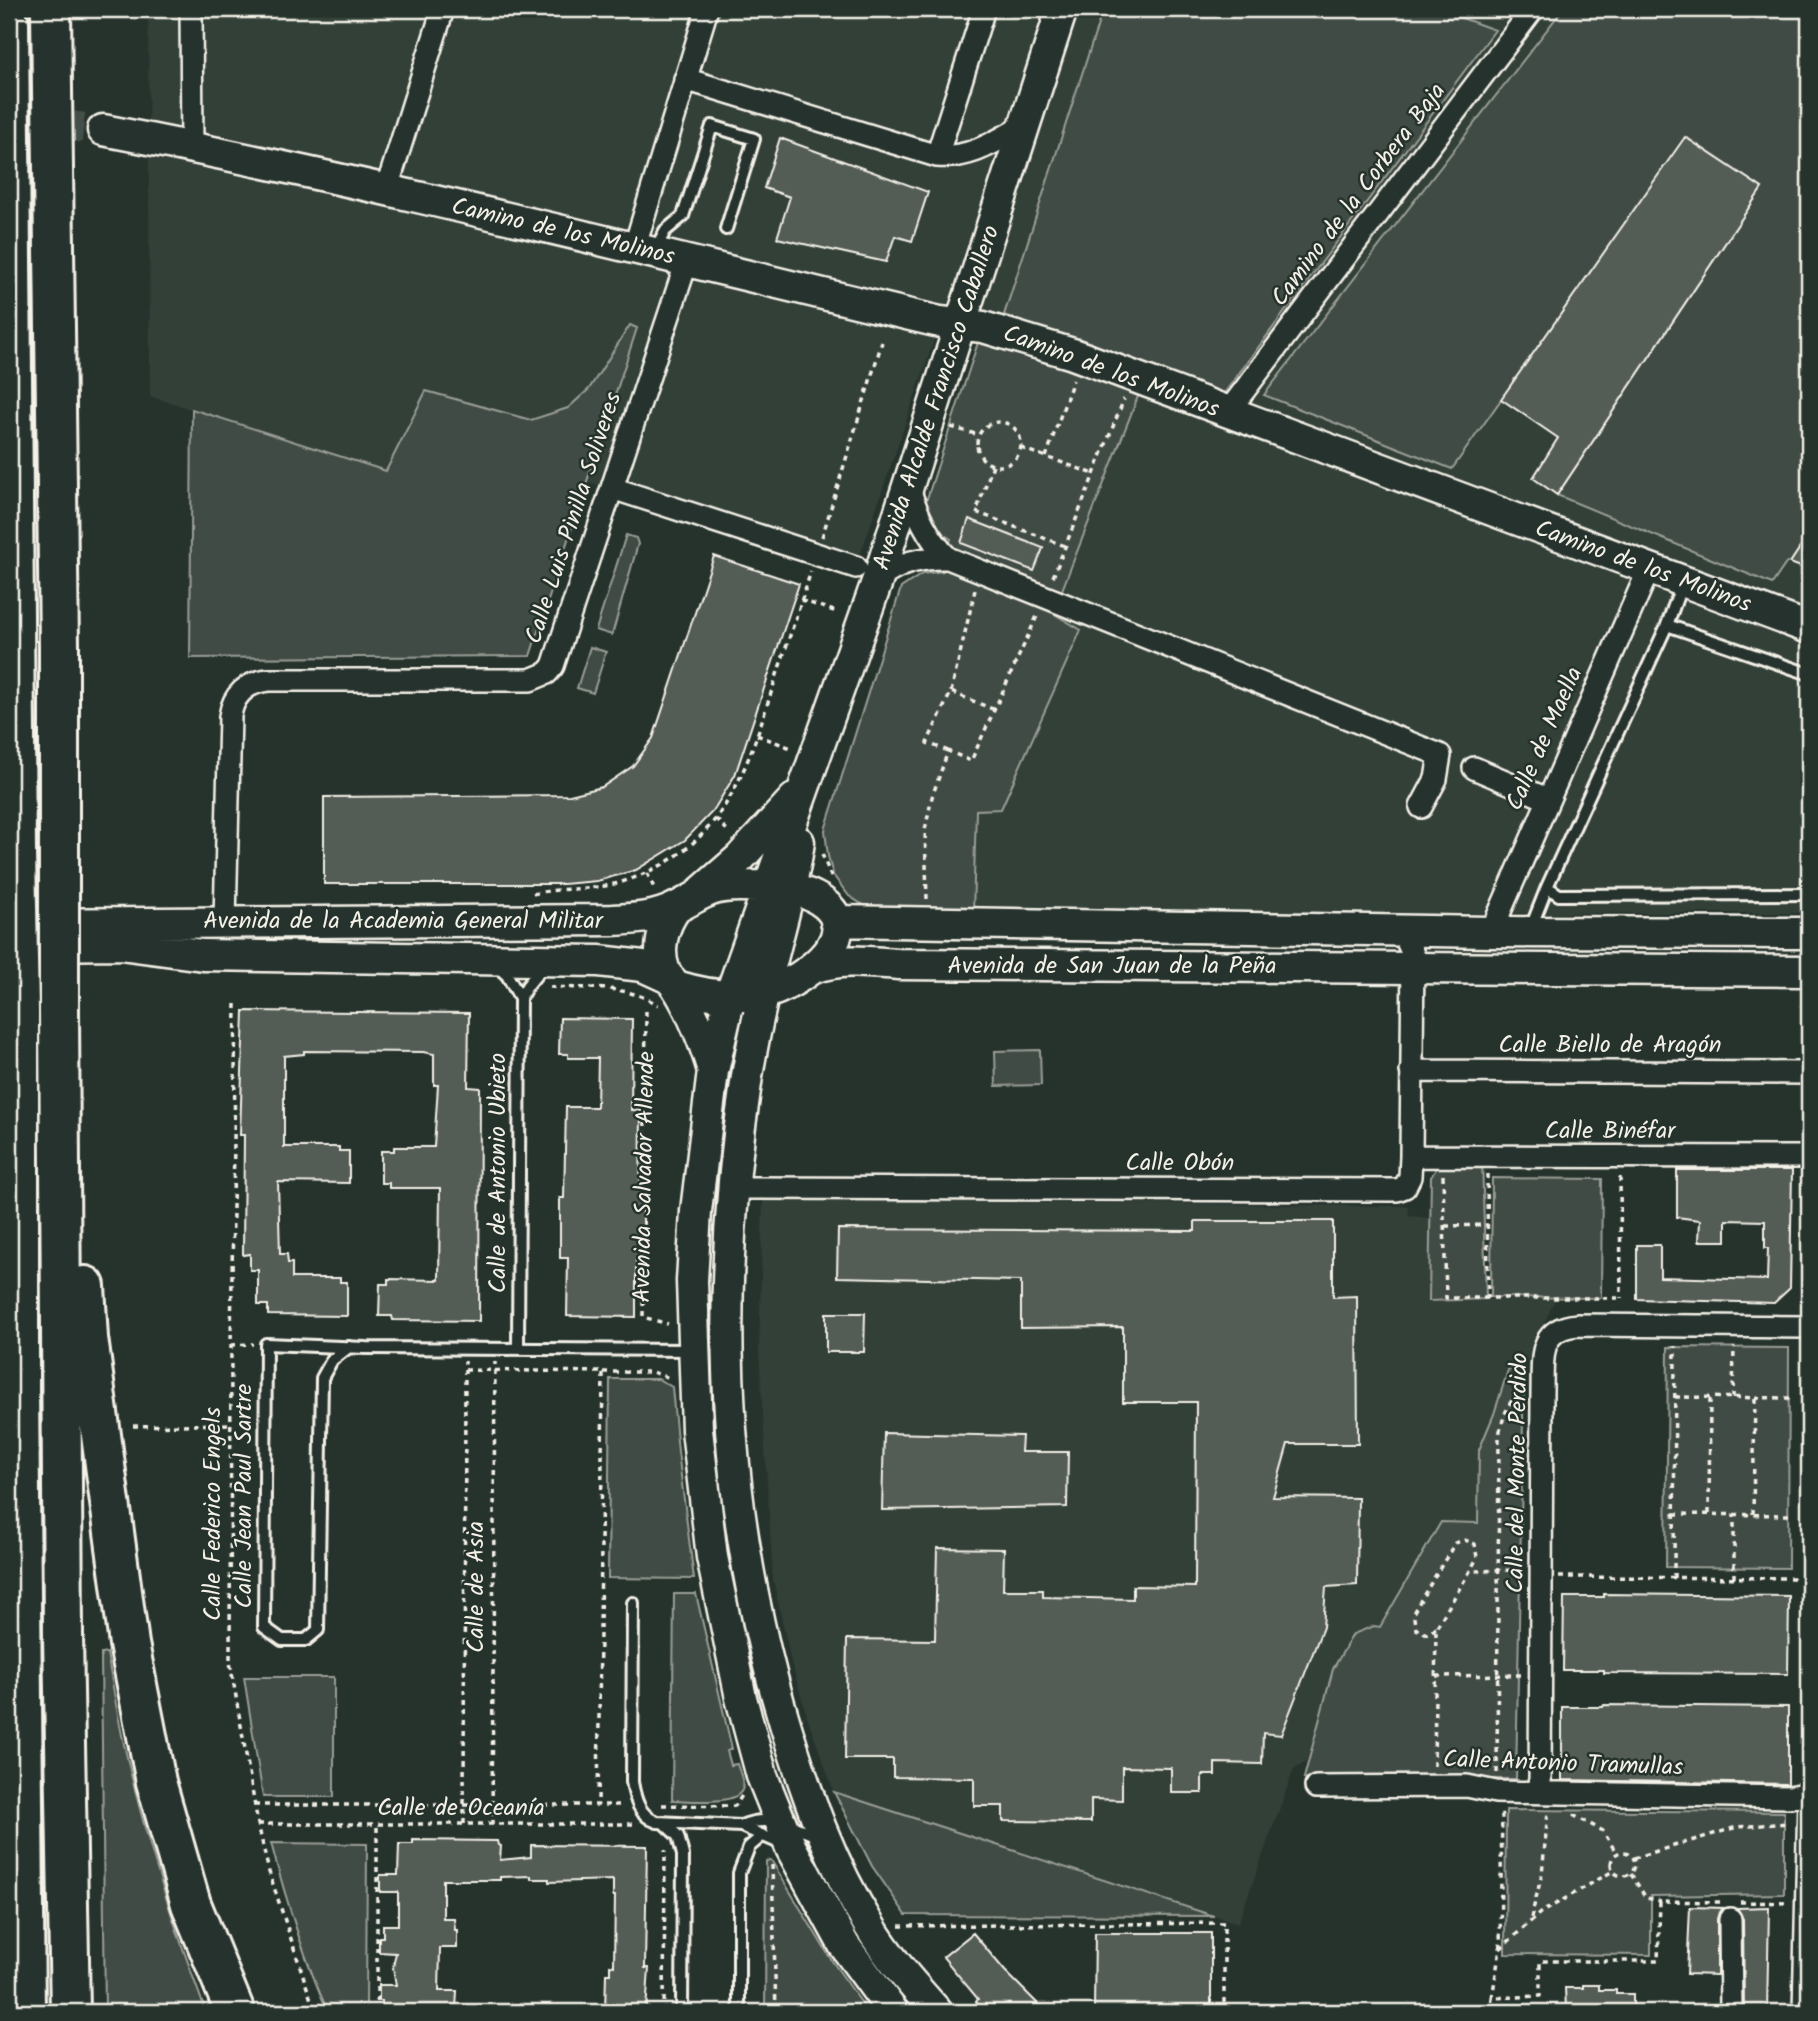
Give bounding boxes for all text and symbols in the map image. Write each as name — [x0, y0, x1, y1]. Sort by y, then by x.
street label: Camino de la Corbera Baja — [1262, 75, 1456, 315]
street label: Camino de los Molinos — [448, 187, 678, 277]
street label: Avenida Alcalde Francisco Caballero — [863, 220, 1011, 576]
street label: Camino de los Molinos — [997, 315, 1225, 429]
street label: Calle Luis Pinilla Soliveres — [515, 387, 633, 649]
street label: Camino de los Molinos — [1529, 510, 1757, 624]
street label: Calle de Maella — [1496, 661, 1594, 817]
street label: Avenida de la Academia General Militar — [203, 902, 605, 941]
street label: Avenida de San Juan de la Peña — [947, 947, 1277, 986]
street label: Calle Biello de Aragón — [1498, 1026, 1722, 1065]
street label: Avenida Salvador Allende — [623, 1051, 667, 1303]
street label: Calle de Antonio Ubieto — [479, 1053, 518, 1293]
street label: Calle Binéfar — [1545, 1112, 1677, 1151]
street label: Calle Obón — [1126, 1144, 1234, 1183]
street label: Calle del Monte Perdido — [1496, 1352, 1540, 1594]
street label: Calle Jean Paul Sartre — [225, 1383, 264, 1608]
street label: Calle Federico Engels — [194, 1407, 233, 1621]
street label: Calle de Asia — [457, 1521, 496, 1653]
street label: Calle Antonio Tramullas — [1442, 1740, 1684, 1788]
street label: Calle de Oceanía — [377, 1789, 545, 1828]

